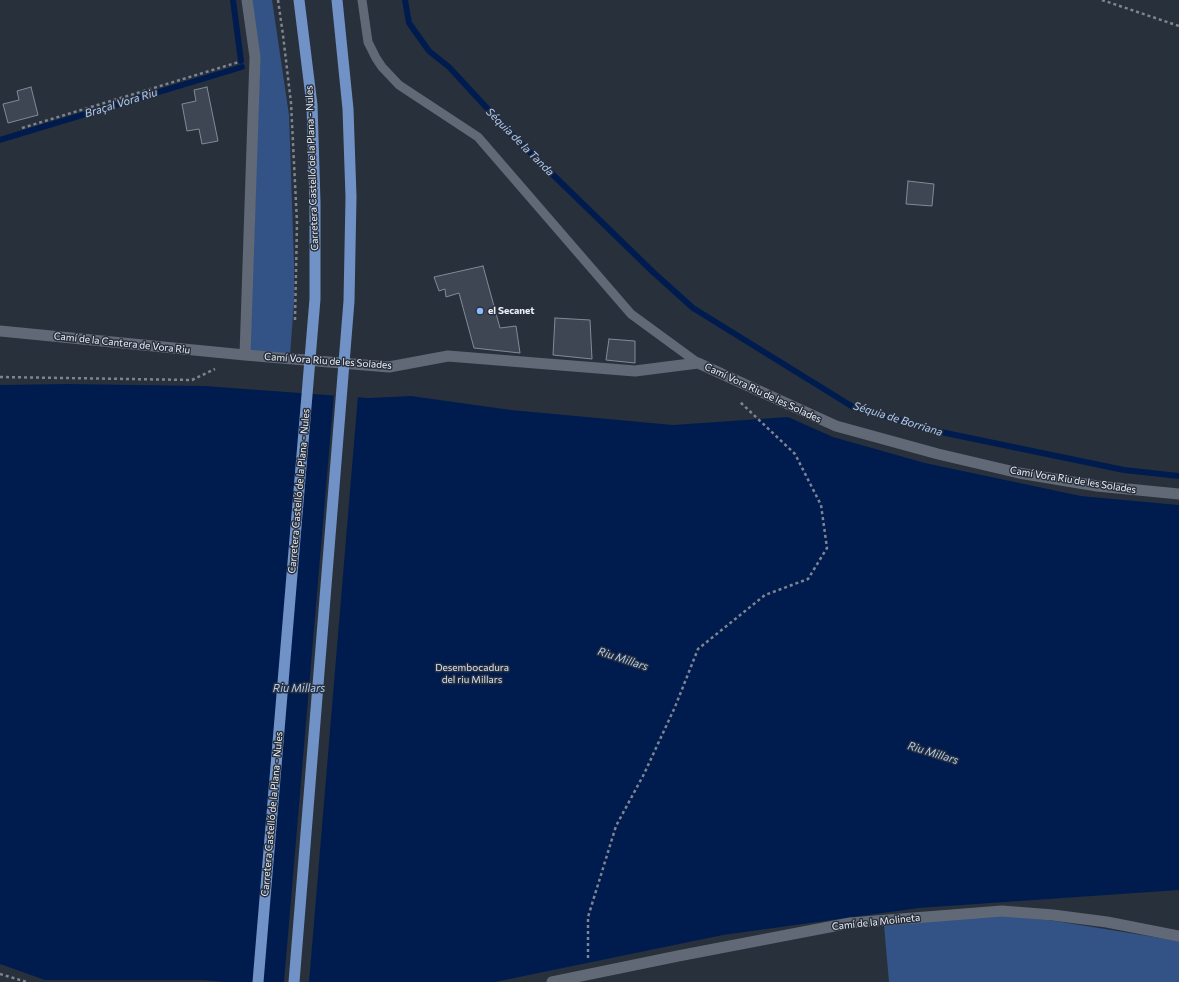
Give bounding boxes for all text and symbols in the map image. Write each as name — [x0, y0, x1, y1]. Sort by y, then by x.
street label: Carretera Castelló de la Plana - Nules — [303, 85, 321, 251]
water label: Braçal Vora Riu — [83, 86, 159, 120]
water label: Séquia de la Tanda — [483, 105, 557, 179]
place label: el Secanet — [488, 305, 535, 317]
marker: el Secanet — [475, 306, 485, 316]
street label: Camí de la Cantera de Vora Riu — [53, 330, 191, 356]
street label: Camí Vora Riu de les Solades — [264, 351, 392, 371]
street label: Camí Vora Riu de les Solades — [703, 361, 823, 425]
water label: Séquia de Borriana — [852, 399, 944, 439]
street label: Carretera Castelló de la Plana - Nules — [286, 408, 312, 574]
street label: Camí Vora Riu de les Solades — [1009, 464, 1137, 496]
water label: Riu Millars — [596, 645, 650, 673]
park label: Desembocadura del riu Millars — [435, 662, 509, 686]
water label: Riu Millars — [273, 681, 325, 695]
street label: Carretera Castelló de la Plana - Nules — [259, 731, 285, 897]
water label: Riu Millars — [906, 739, 960, 767]
street label: Camí de la Molineta — [831, 911, 921, 933]

